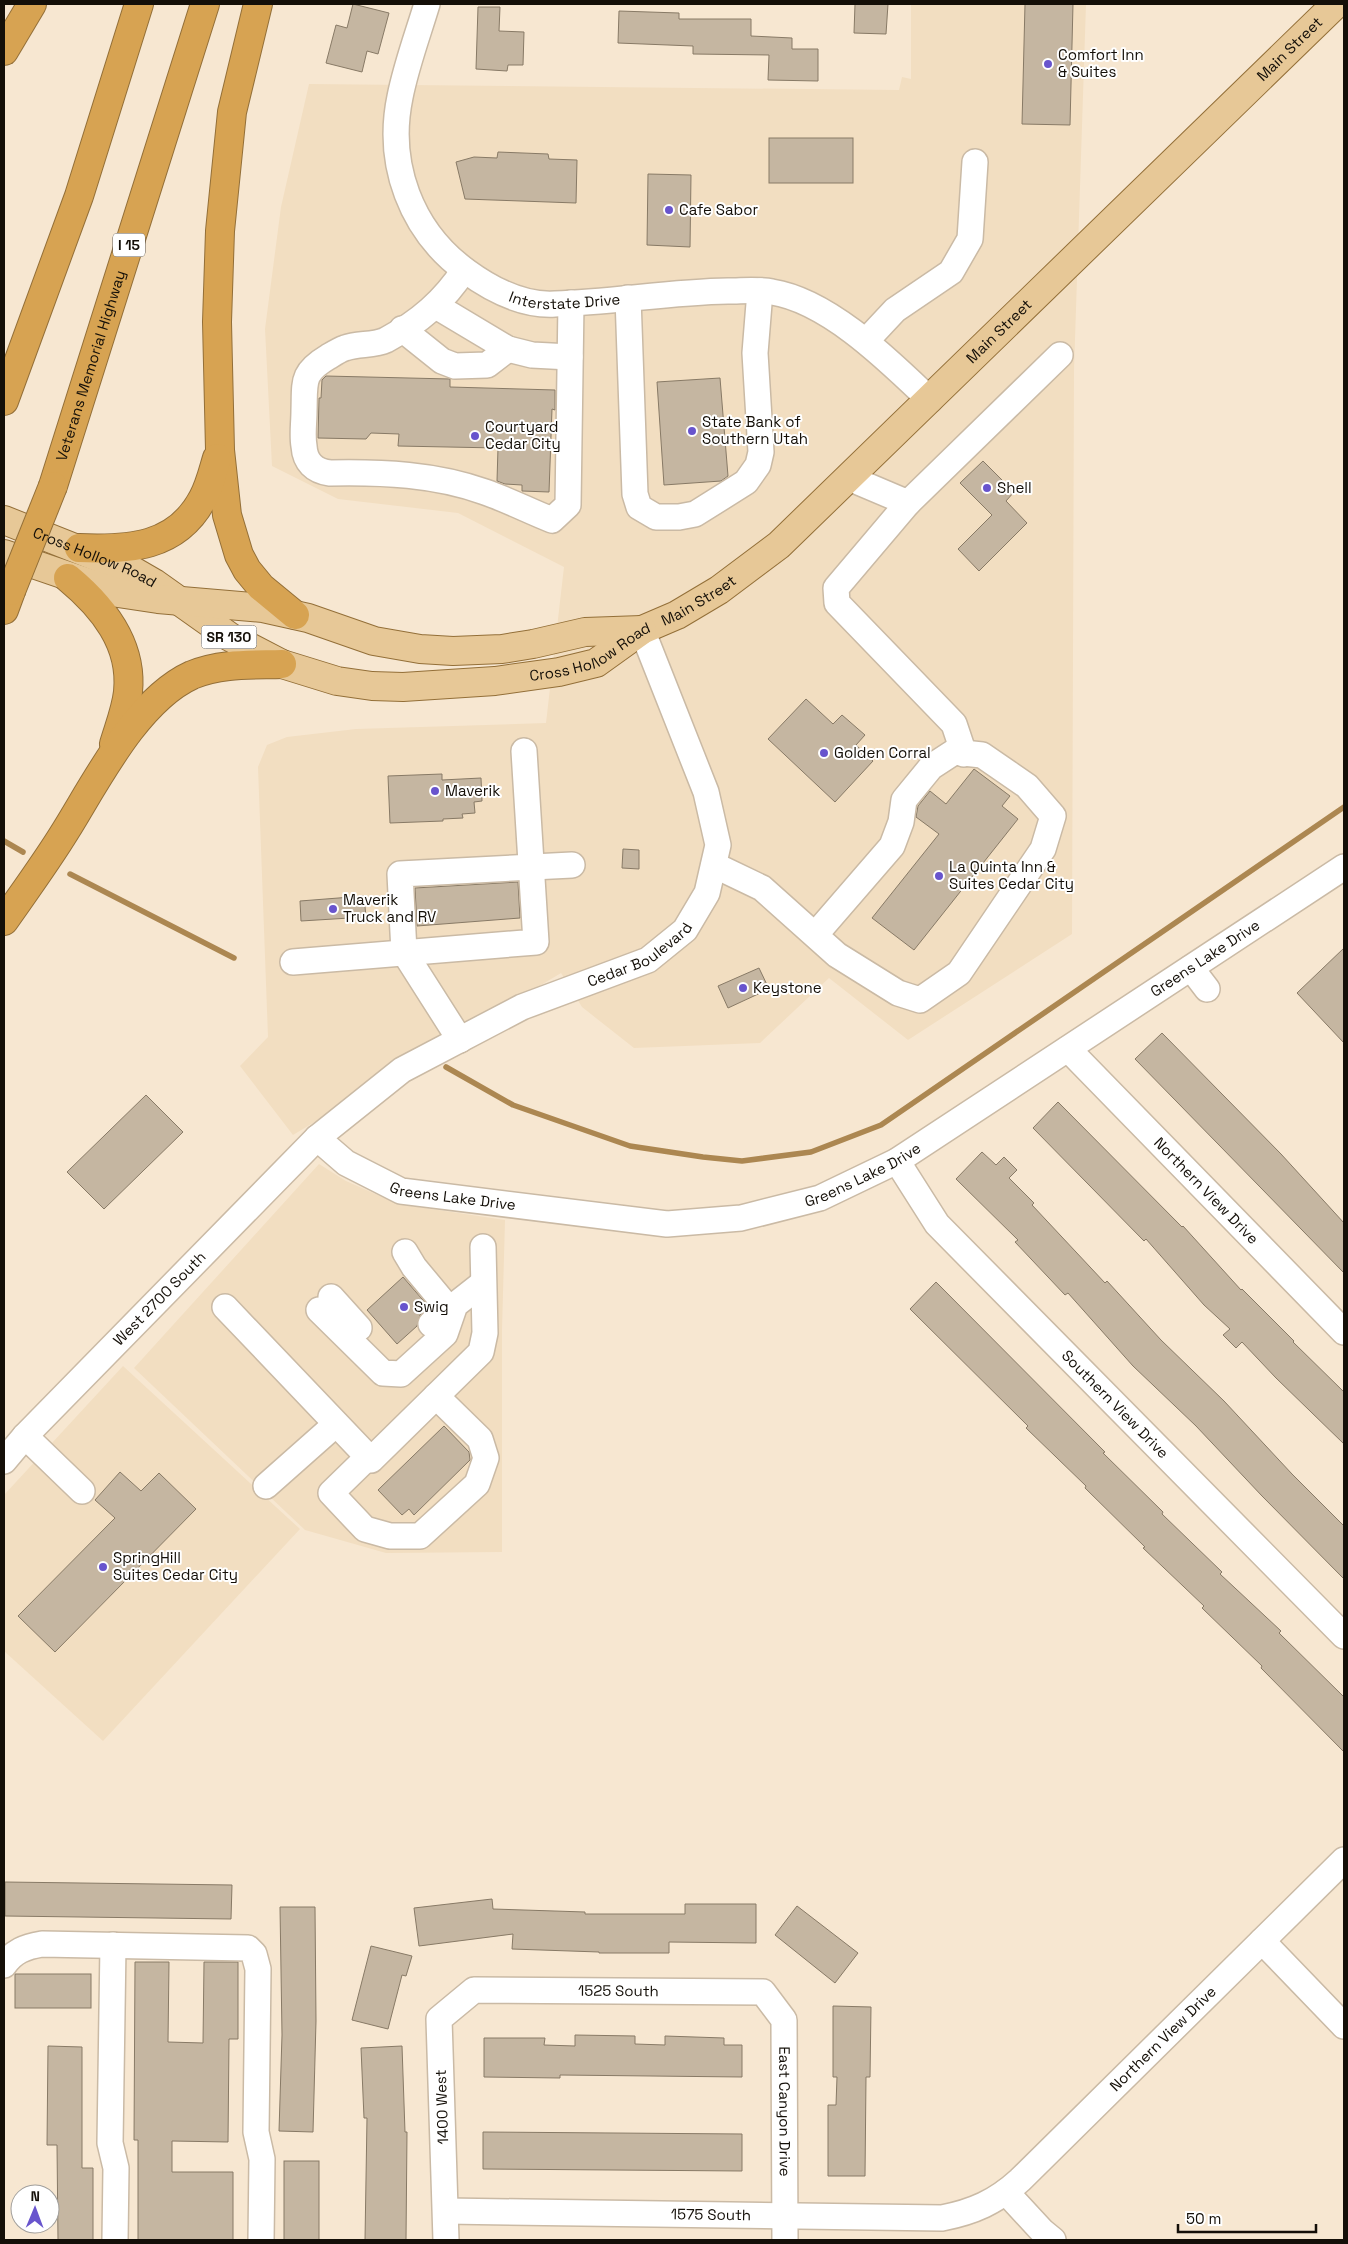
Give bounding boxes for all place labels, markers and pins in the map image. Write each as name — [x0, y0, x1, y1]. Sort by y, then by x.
place label: Comfort Inn & Suites — [1058, 45, 1144, 81]
marker: Comfort Inn & Suites — [1042, 58, 1054, 70]
place label: Cafe Sabor — [679, 200, 759, 219]
marker: Cafe Sabor — [663, 204, 675, 216]
place label: State Bank of Southern Utah — [702, 412, 808, 448]
place label: Courtyard Cedar City — [485, 417, 561, 453]
marker: State Bank of Southern Utah — [686, 425, 698, 437]
marker: Courtyard Cedar City — [469, 430, 481, 442]
place label: Shell — [997, 478, 1032, 497]
marker: Shell — [981, 482, 993, 494]
place label: Golden Corral — [834, 743, 931, 762]
marker: Golden Corral — [818, 747, 830, 759]
place label: Maverik — [445, 781, 500, 800]
marker: Maverik — [429, 785, 441, 797]
place label: La Quinta Inn & Suites Cedar City — [949, 857, 1074, 893]
marker: La Quinta Inn & Suites Cedar City — [933, 870, 945, 882]
place label: Maverik Truck and RV — [343, 890, 436, 926]
marker: Maverik Truck and RV — [327, 903, 339, 915]
place label: Keystone — [753, 978, 822, 997]
marker: Keystone — [737, 982, 749, 994]
place label: Swig — [414, 1297, 449, 1316]
marker: Swig — [398, 1301, 410, 1313]
place label: SpringHill Suites Cedar City — [113, 1548, 238, 1584]
marker: SpringHill Suites Cedar City — [97, 1561, 109, 1573]

